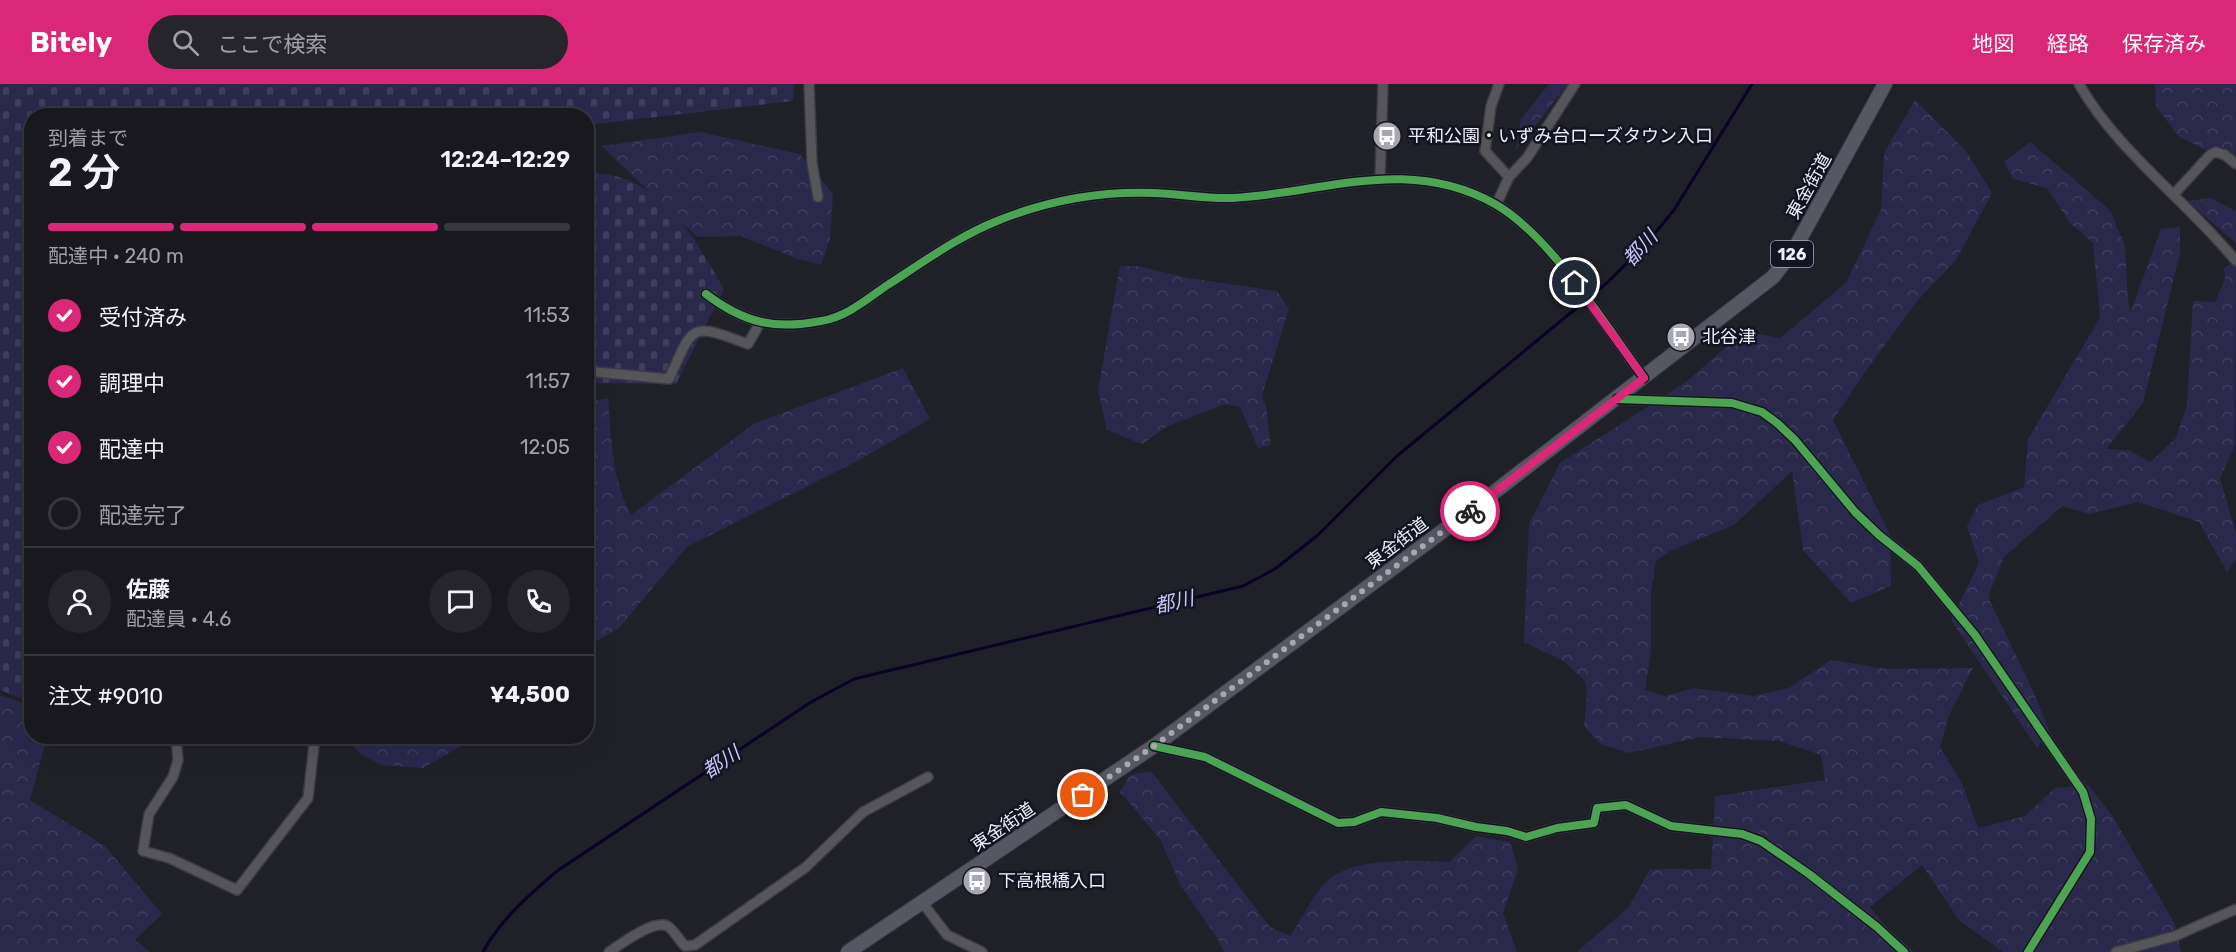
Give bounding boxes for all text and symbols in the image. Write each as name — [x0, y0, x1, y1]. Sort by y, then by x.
search box — [148, 15, 568, 69]
text: Bitely — [30, 26, 112, 59]
icon: search — [169, 26, 202, 59]
text: ここで検索 — [217, 31, 327, 58]
text: 地図 — [1972, 31, 2014, 56]
text: 経路 — [2047, 31, 2089, 56]
text: 保存済み — [2122, 31, 2206, 56]
bus stop icon: 平和公園・いずみ台ローズタウン入口 — [1371, 120, 1403, 152]
place label: 平和公園・いずみ台ローズタウン入口 — [1408, 125, 1713, 147]
text: 到着まで — [48, 126, 128, 150]
text: 12:24–12:29 — [440, 146, 570, 173]
street label: 東金街道 — [1782, 149, 1836, 223]
text: 2 分 — [48, 150, 120, 196]
water label: 都川 — [1618, 224, 1664, 271]
road number: 126 — [1771, 241, 1813, 267]
text: 配達中 · 240 m — [48, 244, 184, 268]
pin — [1549, 257, 1600, 308]
icon: home — [1558, 266, 1591, 299]
icon: check — [48, 299, 81, 332]
text: 11:53 — [524, 303, 570, 327]
text: 受付済み — [99, 304, 187, 331]
bus stop icon: 北谷津 — [1665, 321, 1697, 353]
place label: 北谷津 — [1702, 326, 1756, 348]
icon: check — [48, 365, 81, 398]
text: 11:57 — [526, 369, 570, 393]
text: 調理中 — [99, 370, 165, 397]
icon: check — [48, 431, 81, 464]
text: 12:05 — [520, 435, 570, 459]
text: 配達中 — [99, 436, 165, 463]
courier — [1440, 481, 1500, 541]
icon: bike — [1454, 495, 1487, 528]
text: 配達完了 — [99, 502, 187, 529]
street label: 東金街道 — [1362, 513, 1432, 573]
button: person — [48, 570, 111, 633]
button: chat — [429, 570, 492, 633]
button: phone — [507, 570, 570, 633]
text: 佐藤 — [126, 576, 170, 603]
water label: 都川 — [1152, 585, 1198, 618]
text: 配達員 · 4.6 — [126, 607, 231, 631]
text: ¥4,500 — [490, 681, 570, 708]
text: 注文 #9010 — [48, 683, 163, 710]
water label: 都川 — [698, 740, 746, 783]
pin — [1057, 769, 1108, 820]
icon: bag — [1066, 778, 1099, 811]
street label: 東金街道 — [967, 798, 1039, 856]
bus stop icon: 下高根橋入口 — [961, 865, 993, 897]
place label: 下高根橋入口 — [998, 870, 1106, 892]

